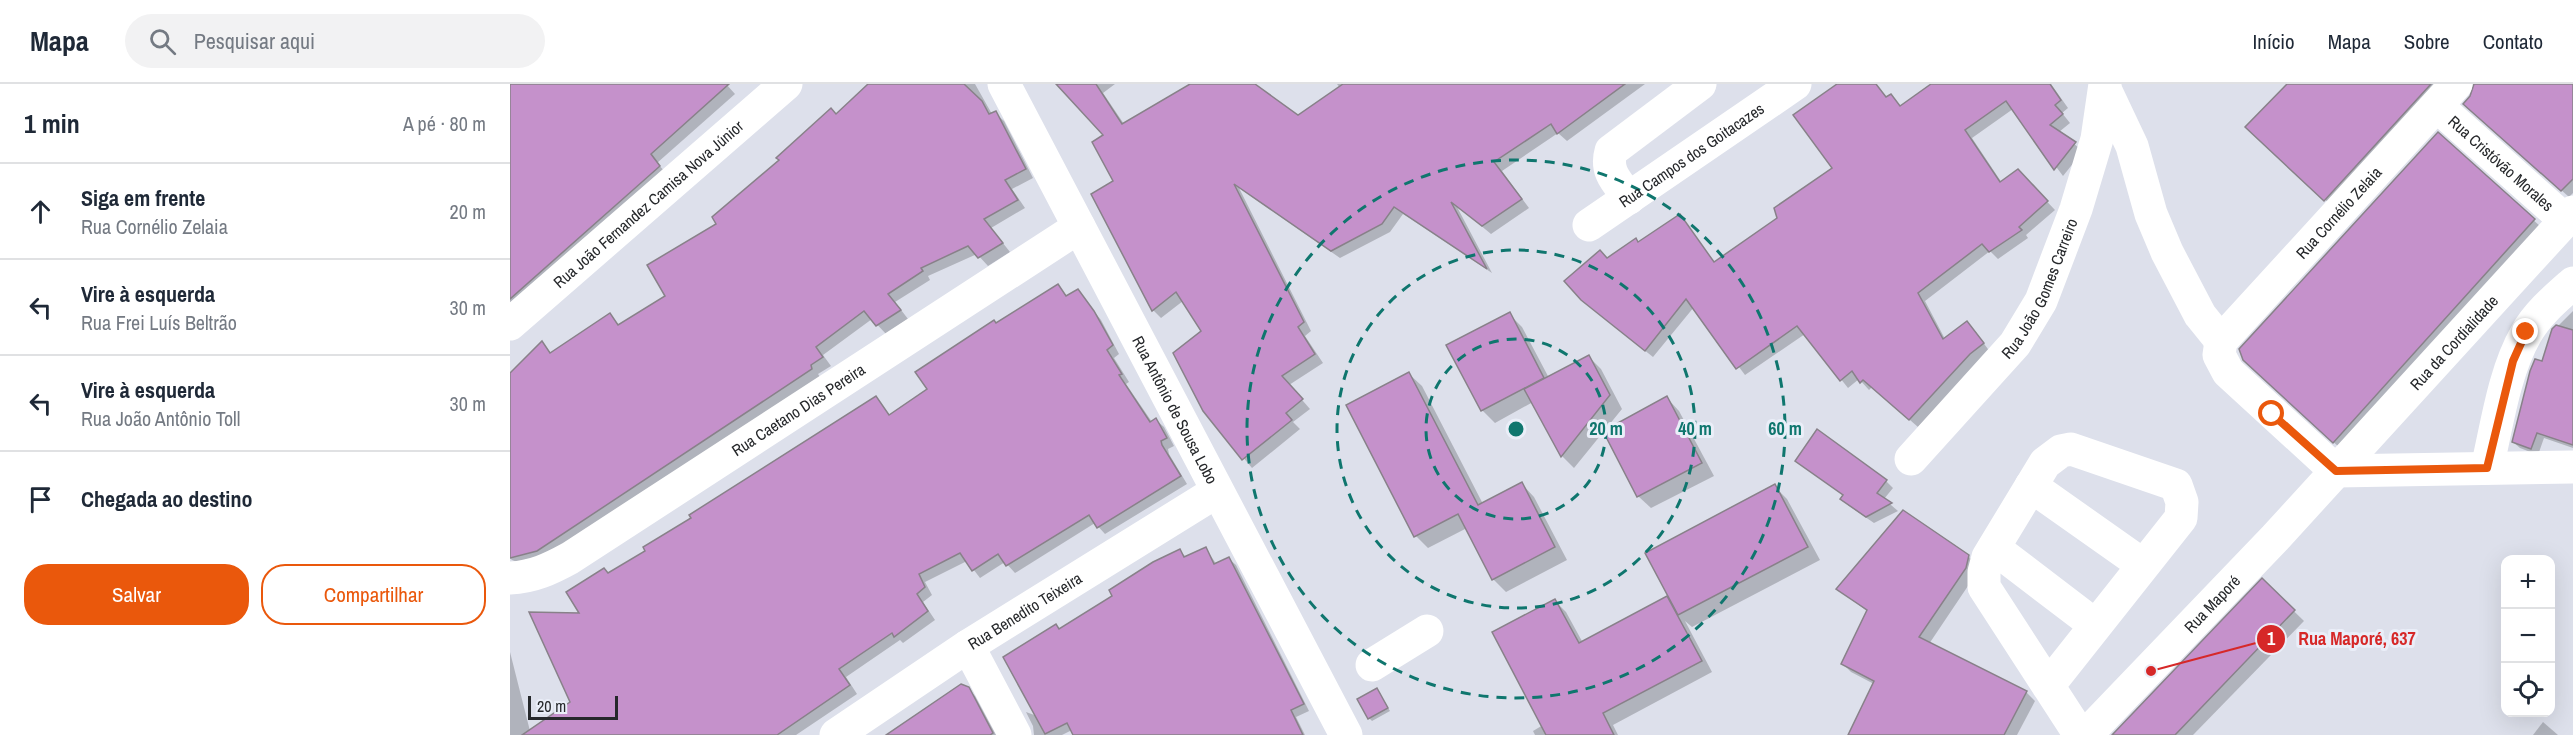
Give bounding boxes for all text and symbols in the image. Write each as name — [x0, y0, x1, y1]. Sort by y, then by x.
search box — [125, 14, 545, 68]
text: Mapa — [30, 22, 89, 60]
icon: search — [146, 25, 179, 58]
text: Pesquisar aqui — [194, 26, 315, 56]
text: Início — [2253, 27, 2295, 56]
text: Mapa — [2328, 27, 2371, 56]
text: Sobre — [2404, 27, 2450, 56]
text: Contato — [2483, 27, 2543, 56]
street label: Rua Campos dos Goitacazes — [1614, 97, 1768, 212]
text: 1 min — [24, 106, 80, 141]
text: A pé · 80 m — [403, 110, 486, 137]
street label: Rua Cristóvão Morales — [2444, 110, 2559, 216]
street label: Rua João Fernandez Camisa Nova Júnior — [548, 115, 748, 293]
street label: Rua Cornélio Zelaia — [2291, 161, 2387, 263]
text: Siga em frente — [81, 183, 205, 213]
icon: ahead — [24, 195, 57, 228]
text: 20 m — [450, 198, 486, 225]
text: Rua Cornélio Zelaia — [81, 213, 228, 240]
street label: Rua João Gomes Carreiro — [1996, 215, 2082, 363]
text: Vire à esquerda — [81, 279, 215, 309]
street label: Rua da Cordialidade — [2405, 290, 2503, 395]
icon: left — [24, 291, 57, 324]
text: 30 m — [450, 294, 486, 321]
text: Rua Frei Luís Beltrão — [81, 309, 237, 336]
route end — [2512, 318, 2538, 344]
street label: Rua Antônio de Sousa Lobo — [1127, 332, 1223, 488]
street label: Rua Caetano Dias Pereira — [727, 358, 870, 461]
text: Vire à esquerda — [81, 375, 215, 405]
icon: left — [24, 387, 57, 420]
text: 30 m — [450, 390, 486, 417]
route start — [2258, 400, 2284, 426]
text: Rua João Antônio Toll — [81, 405, 240, 432]
text: 20 m — [1589, 416, 1623, 441]
text: 40 m — [1678, 416, 1712, 441]
text: 60 m — [1768, 416, 1802, 441]
centre of rings — [1506, 419, 1526, 439]
icon: arrive — [24, 483, 57, 516]
text: Chegada ao destino — [81, 484, 252, 514]
map controls — [2501, 555, 2555, 717]
button: + — [2501, 555, 2555, 609]
button: Salvar — [24, 564, 249, 625]
button: Compartilhar — [261, 564, 486, 625]
street label: Rua Benedito Teixeira — [964, 567, 1087, 655]
street label: Rua Maporé — [2179, 570, 2245, 637]
button: − — [2501, 609, 2555, 663]
callout: Rua Maporé, 637 — [2256, 621, 2427, 657]
text: 1 — [2267, 626, 2276, 651]
text: Rua Maporé, 637 — [2298, 626, 2416, 651]
button: locate — [2501, 663, 2555, 717]
scale bar — [528, 693, 618, 720]
text: 20 m — [537, 695, 566, 717]

